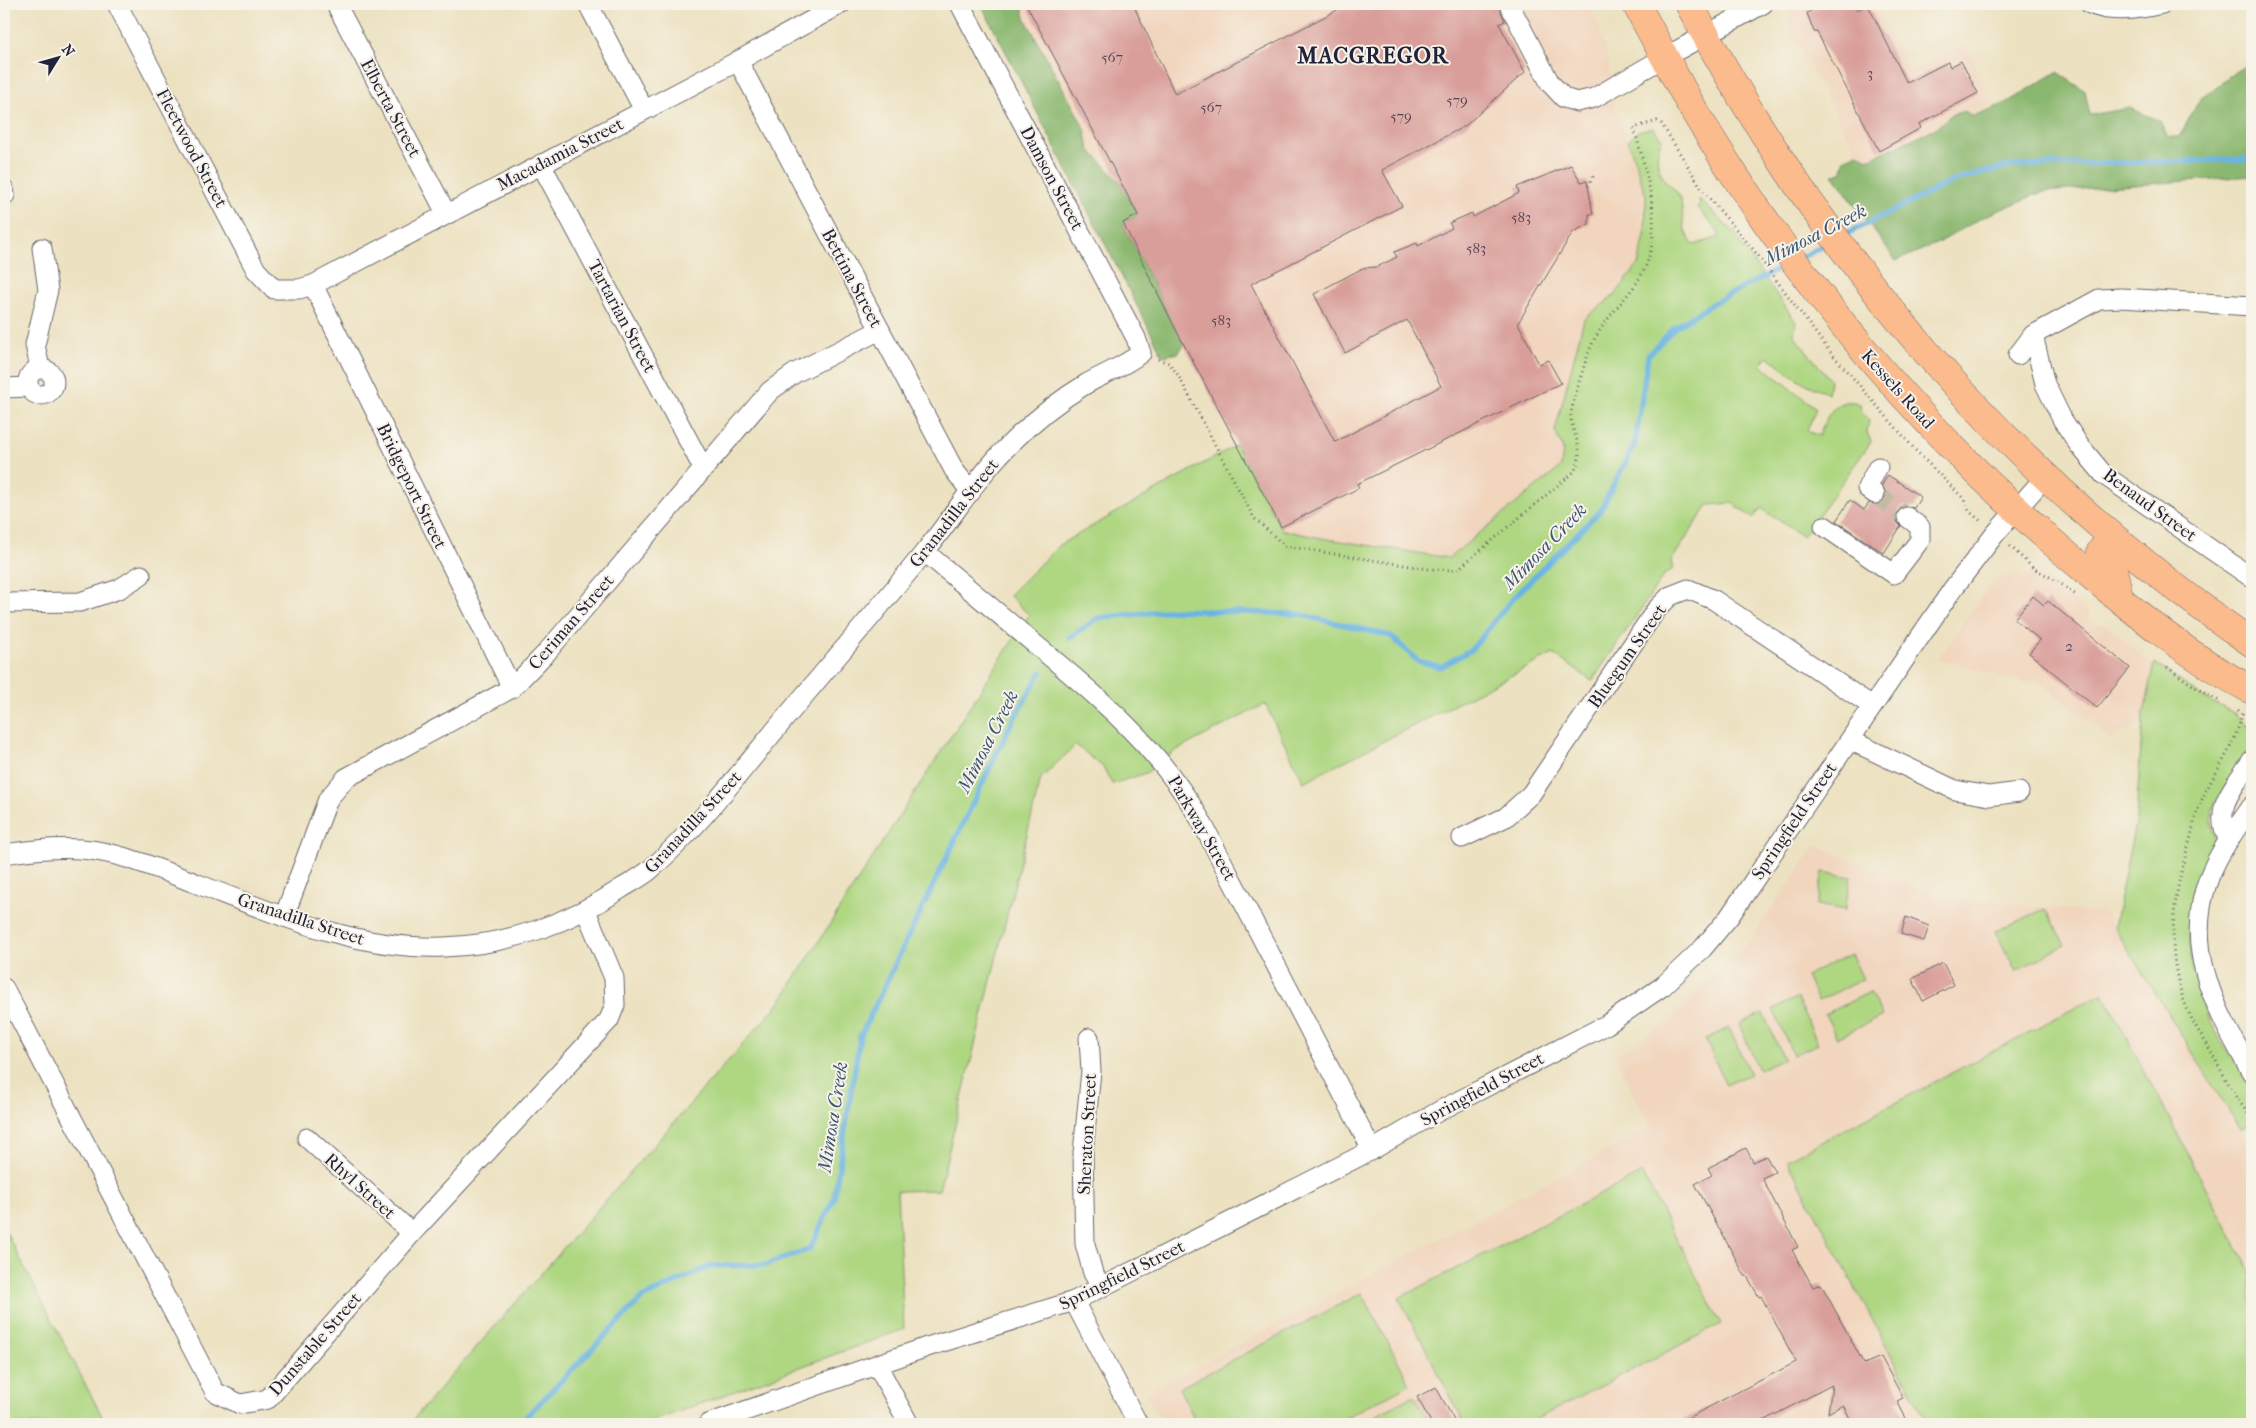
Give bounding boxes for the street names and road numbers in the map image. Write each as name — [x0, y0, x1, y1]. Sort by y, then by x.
street label: Elberta Street — [356, 56, 425, 161]
street label: Fleetwood Street — [151, 85, 232, 212]
street label: Macadamia Street — [493, 113, 627, 195]
street label: Damson Street — [1015, 123, 1088, 234]
street label: Bettina Street — [817, 225, 887, 332]
street label: Tartarian Street — [583, 256, 660, 377]
street label: Kessels Road — [1857, 345, 1939, 433]
street label: Bridgeport Street — [372, 420, 451, 553]
street label: Granadilla Street — [905, 454, 1004, 572]
street label: Benaud Street — [2099, 464, 2201, 547]
street label: Ceriman Street — [524, 570, 619, 674]
street label: Bluegum Street — [1584, 600, 1671, 712]
street label: Springfield Street — [1747, 758, 1842, 884]
street label: Granadilla Street — [641, 766, 747, 878]
street label: Parkway Street — [1163, 772, 1240, 885]
street label: Granadilla Street — [235, 889, 368, 950]
street label: Springfield Street — [1417, 1048, 1548, 1131]
street label: Sheraton Street — [1074, 1072, 1101, 1195]
street label: Rhyl Street — [320, 1149, 400, 1224]
street label: Springfield Street — [1056, 1236, 1189, 1315]
street label: Dunstable Street — [265, 1288, 366, 1400]

